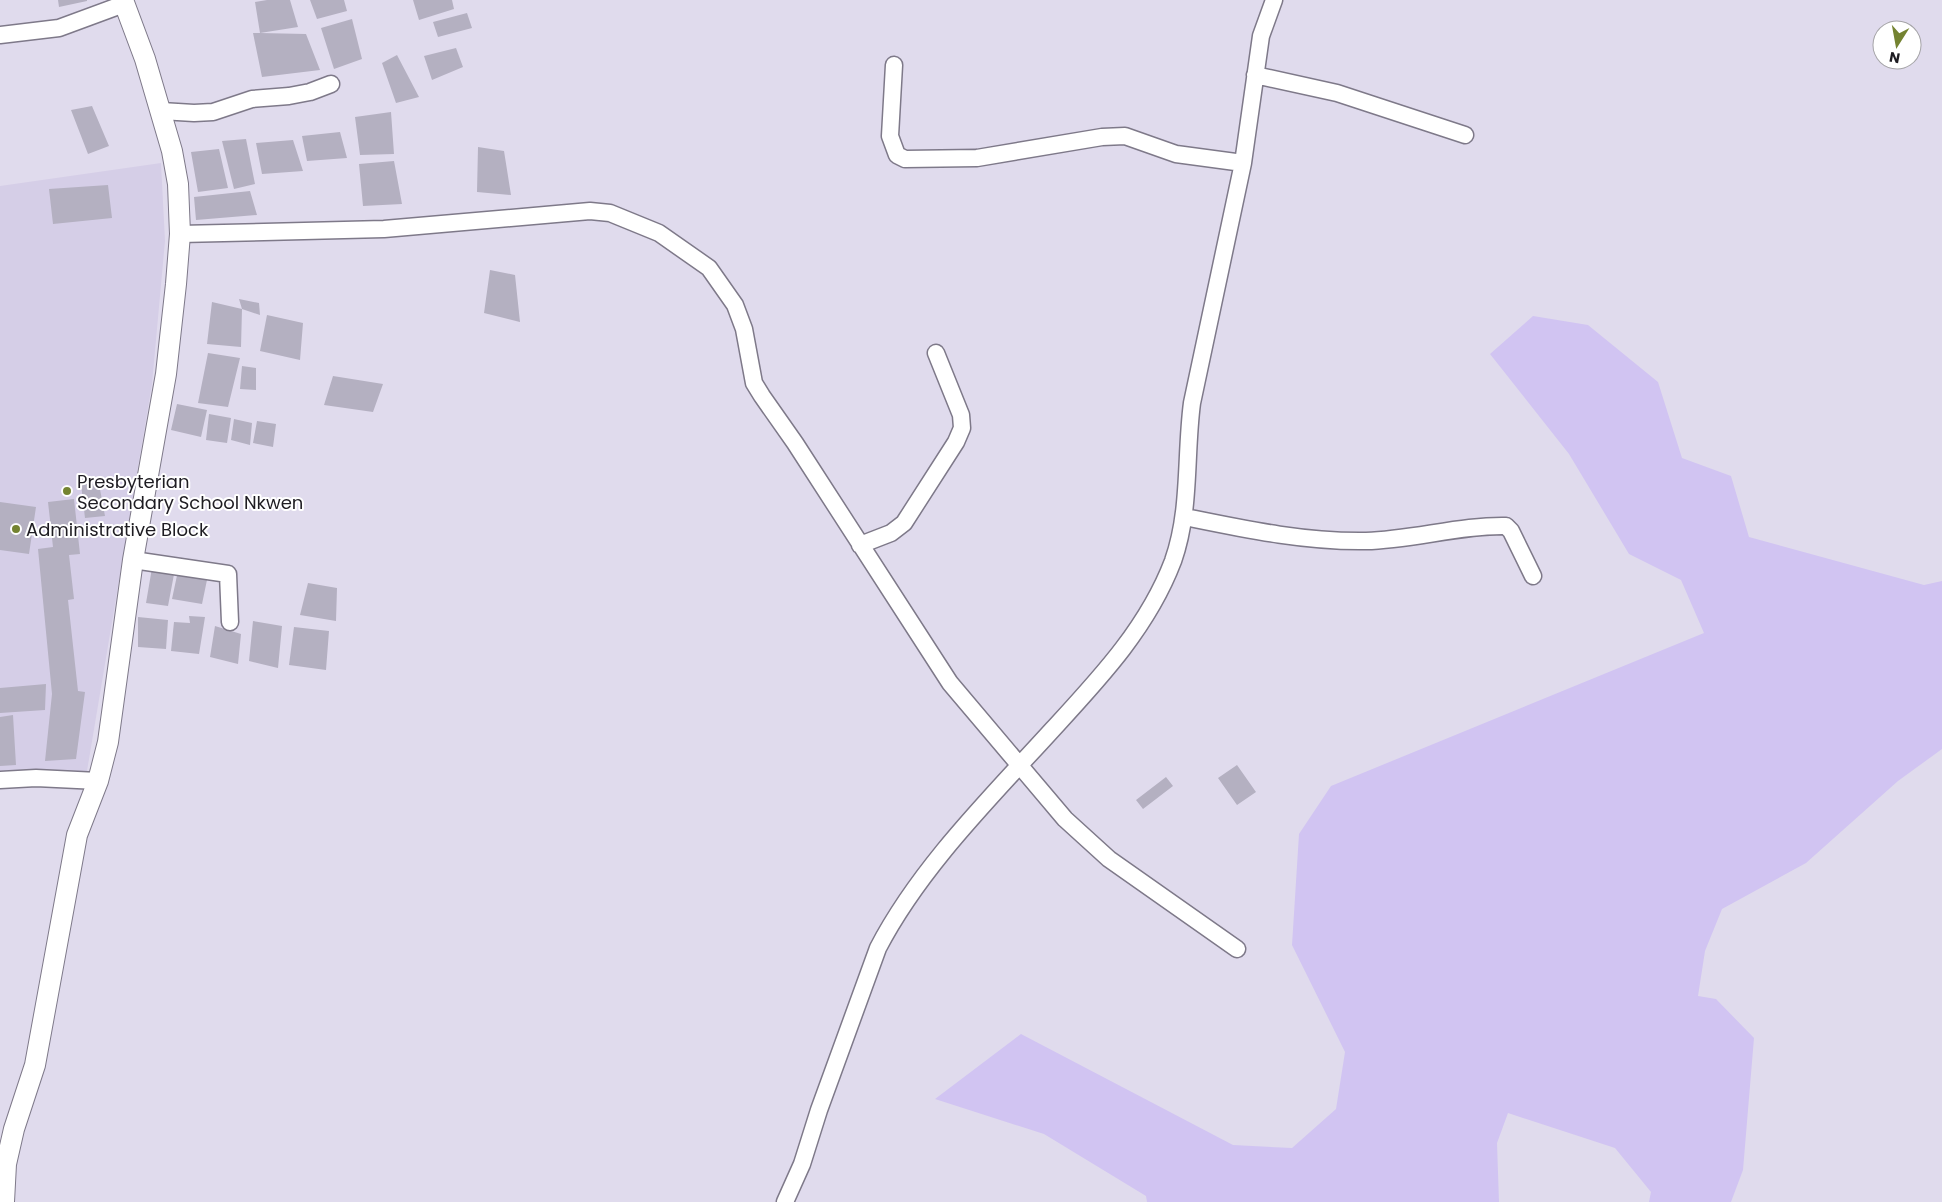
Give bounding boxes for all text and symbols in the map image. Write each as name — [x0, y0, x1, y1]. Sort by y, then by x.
north arrow — [1872, 20, 1922, 70]
text: N — [1887, 47, 1902, 69]
place label: Presbyterian Secondary School Nkwen — [77, 469, 303, 515]
marker: Presbyterian Secondary School Nkwen — [61, 485, 73, 497]
place label: Administrative Block — [26, 517, 209, 542]
marker: Administrative Block — [10, 523, 22, 535]

